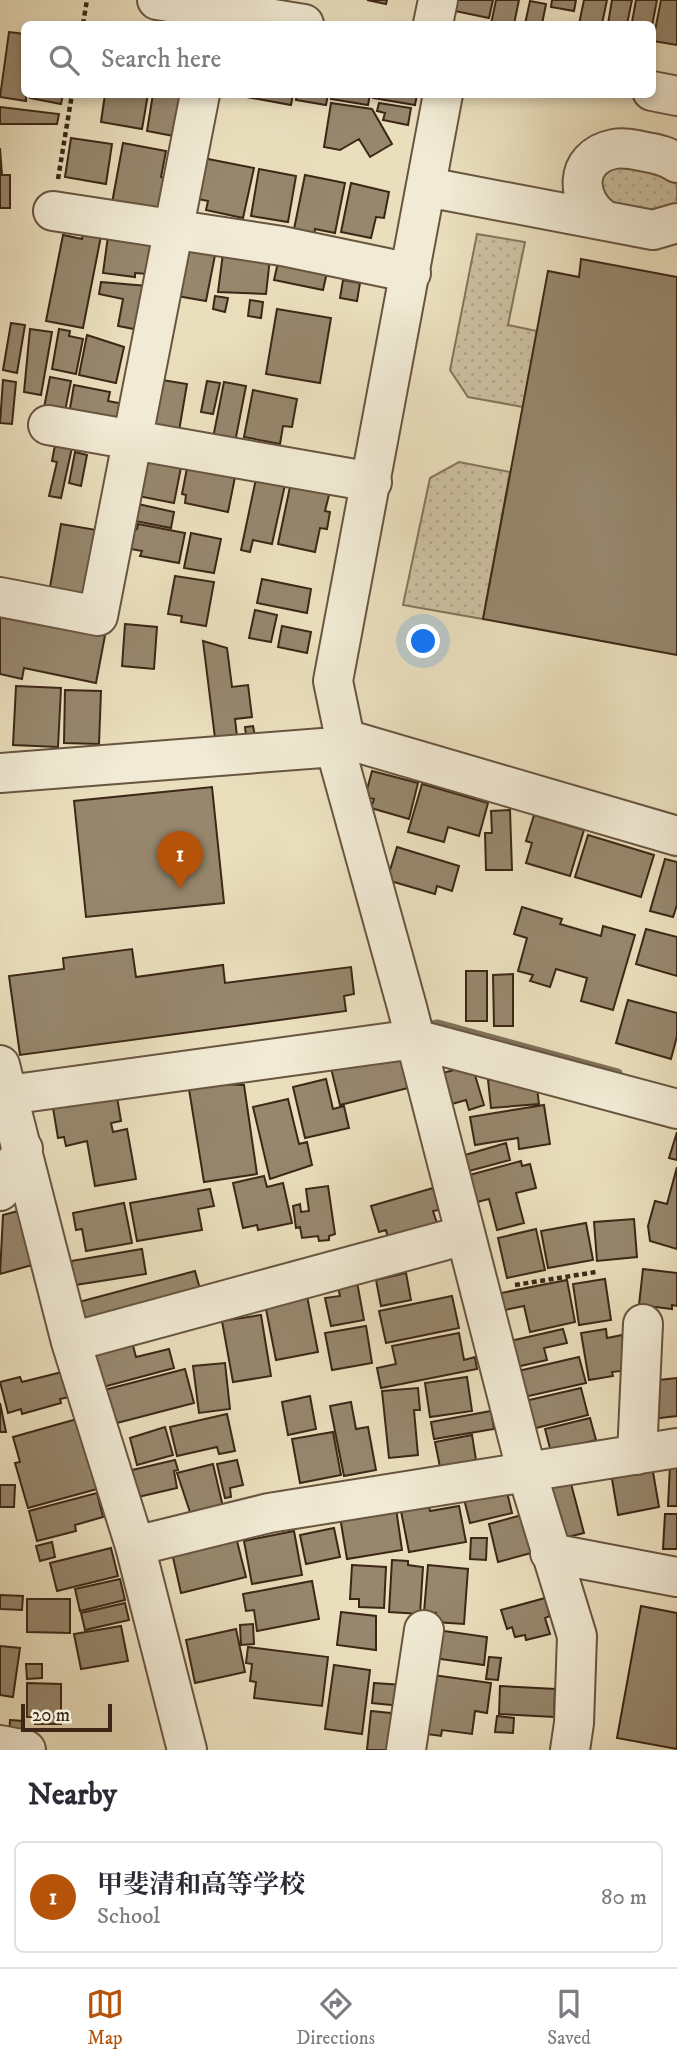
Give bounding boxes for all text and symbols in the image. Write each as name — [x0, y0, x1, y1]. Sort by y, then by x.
search box — [21, 21, 656, 98]
icon: search — [45, 41, 83, 79]
text: Search here — [101, 43, 221, 76]
your location — [406, 624, 440, 658]
pin: 1 — [157, 831, 203, 889]
scale bar — [21, 1701, 112, 1733]
text: 20 m — [32, 1704, 70, 1727]
text: Nearby — [28, 1777, 117, 1814]
text: 甲斐清和高等学校 — [97, 1869, 305, 1902]
text: 1 — [49, 1883, 57, 1912]
text: 80 m — [601, 1883, 647, 1912]
text: School — [97, 1902, 160, 1931]
tab: Map — [86, 1985, 124, 2050]
tab: Directions — [296, 1985, 375, 2050]
tab: Saved — [547, 1985, 591, 2050]

